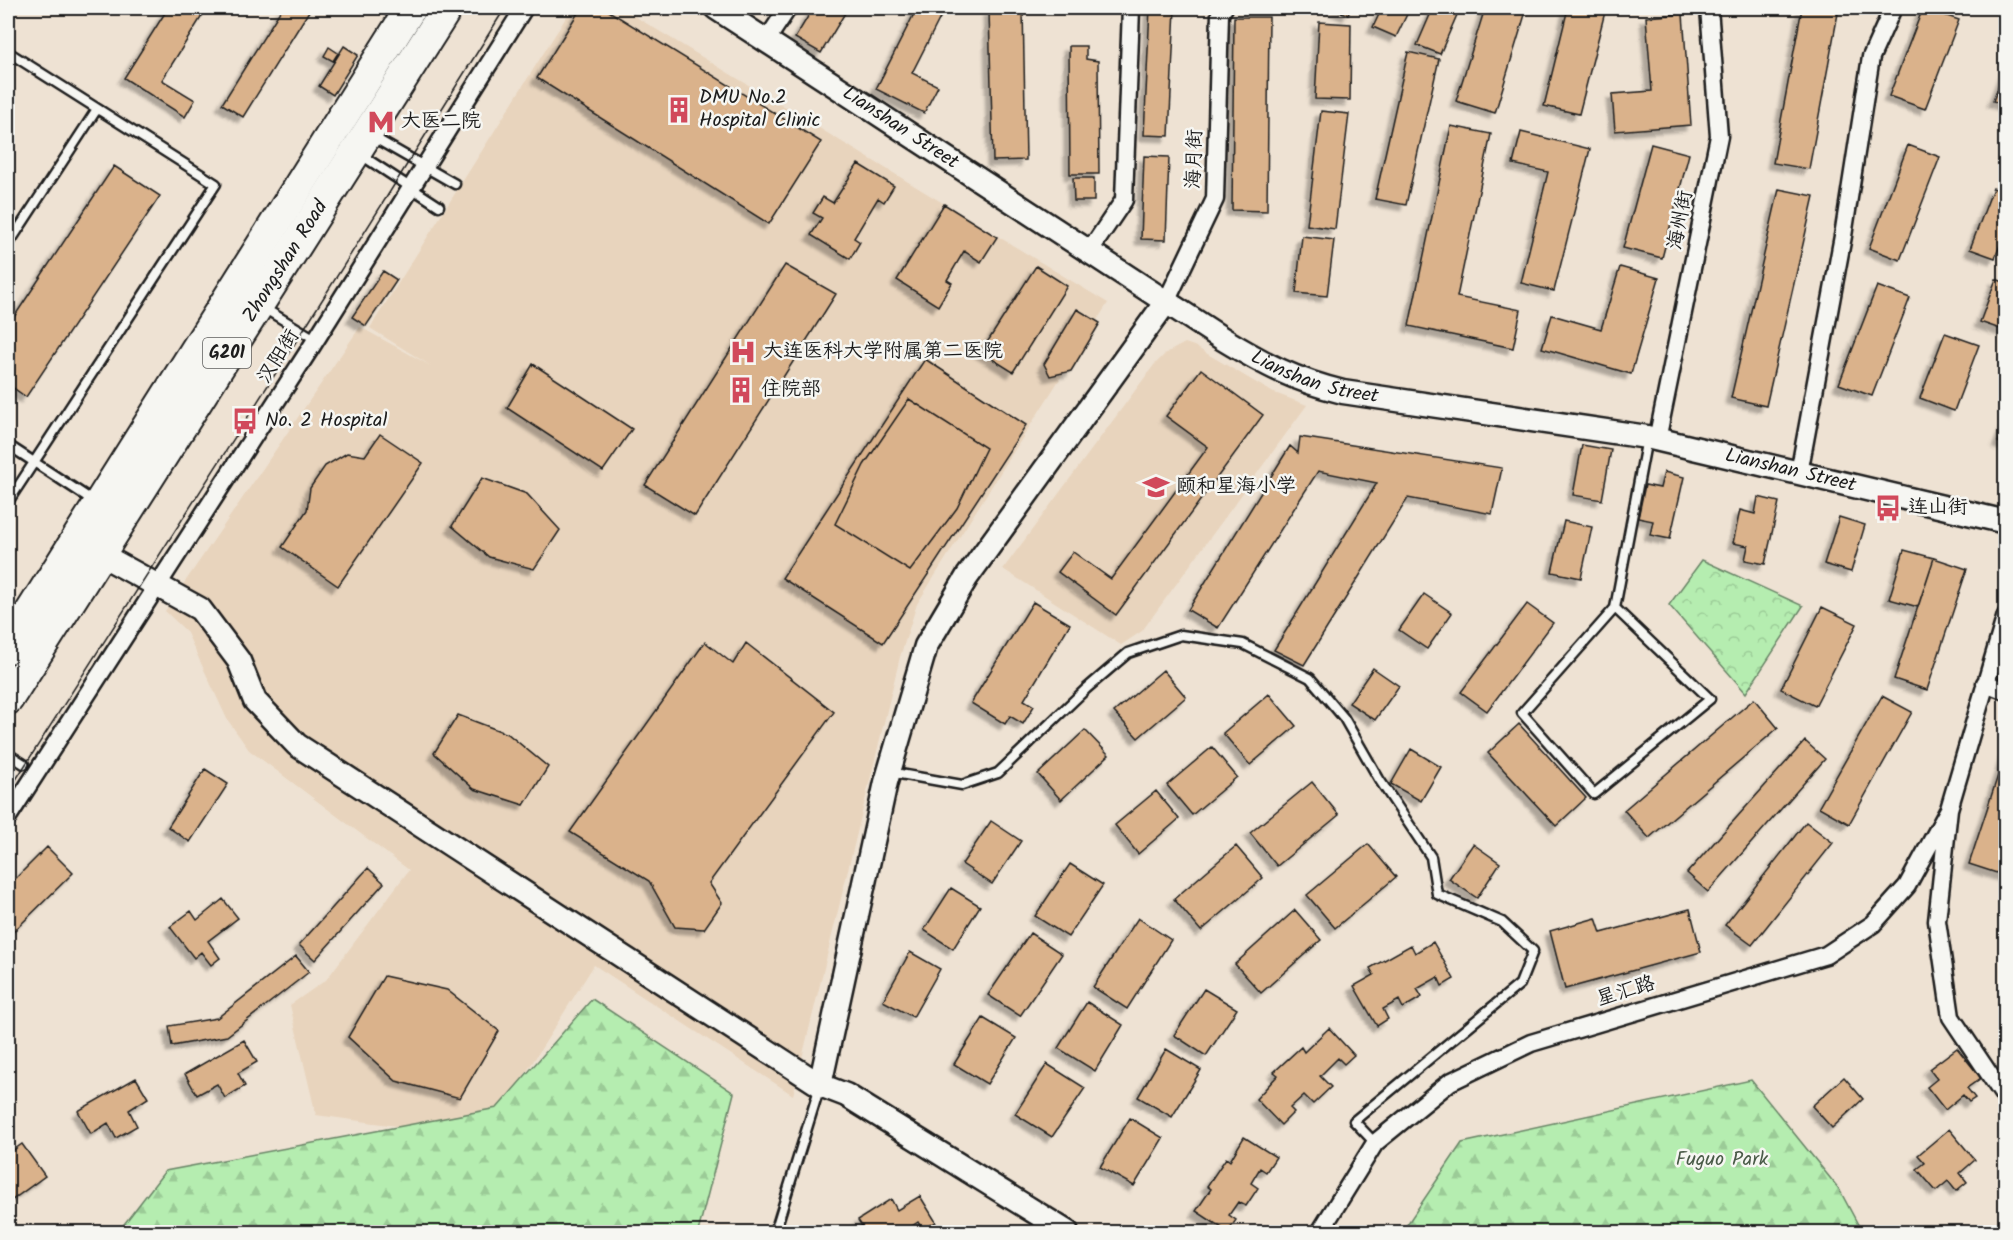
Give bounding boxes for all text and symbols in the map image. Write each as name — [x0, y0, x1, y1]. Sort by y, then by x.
street label: Lianshan Street — [835, 78, 965, 178]
place label: DMU No.2 Hospital Clinic — [699, 82, 820, 137]
building icon: DMU No.2 Hospital Clinic — [664, 95, 694, 125]
place label: 大医二院 — [401, 106, 481, 138]
metro station icon: 大医二院 — [366, 107, 396, 137]
street label: 海月街 — [1178, 128, 1212, 190]
street label: 海州街 — [1660, 187, 1702, 253]
street label: Zhongshan Road — [235, 193, 337, 329]
street label: 汉阳街 — [250, 323, 308, 391]
place label: 大连医科大学附属第二医院 — [763, 336, 1003, 368]
hospital icon: 大连医科大学附属第二医院 — [728, 337, 758, 367]
road number: G201 — [203, 338, 251, 368]
street label: Lianshan Street — [1244, 342, 1381, 413]
place label: 住院部 — [761, 374, 821, 406]
building icon: 住院部 — [726, 375, 756, 405]
place label: No. 2 Hospital — [265, 405, 387, 437]
bus stop icon: No. 2 Hospital — [230, 406, 260, 436]
street label: Lianshan Street — [1722, 440, 1859, 502]
place label: 颐和星海小学 — [1176, 471, 1296, 503]
school or university icon: 颐和星海小学 — [1141, 472, 1171, 502]
place label: 连山街 — [1908, 492, 1968, 524]
bus stop icon: 连山街 — [1873, 493, 1903, 523]
street label: 星汇路 — [1593, 968, 1660, 1016]
park label: Fuguo Park — [1676, 1144, 1769, 1176]

